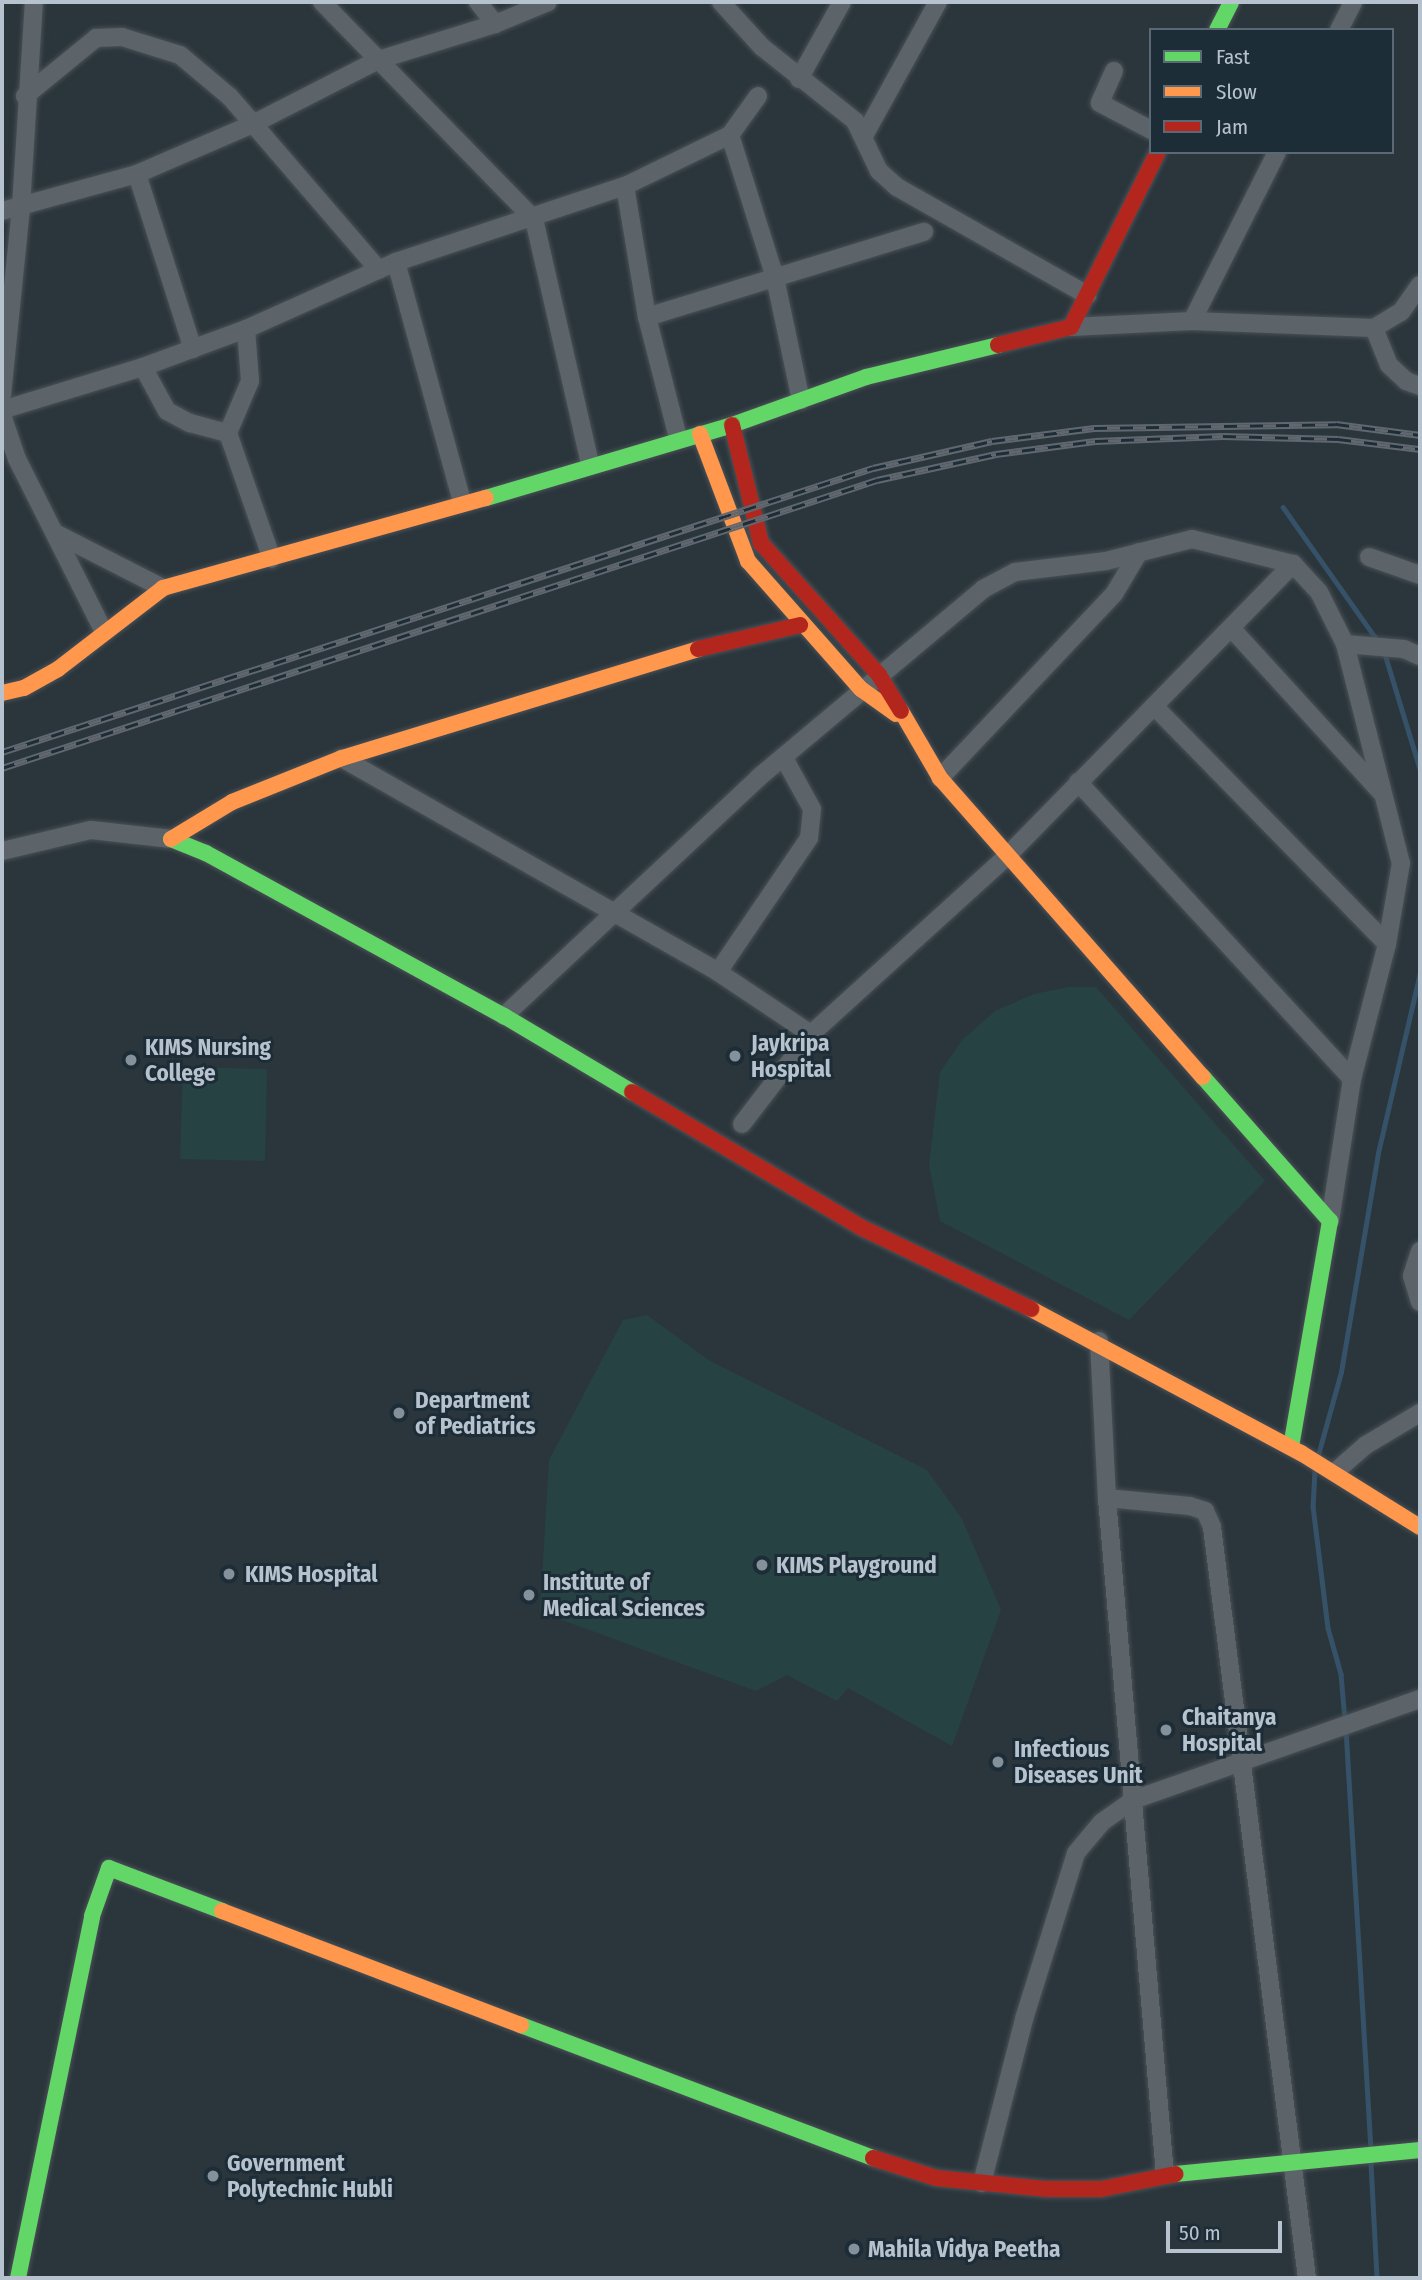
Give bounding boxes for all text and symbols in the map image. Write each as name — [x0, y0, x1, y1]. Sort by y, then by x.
legend — [1149, 28, 1394, 154]
text: Fast — [1216, 44, 1250, 70]
text: Slow — [1216, 79, 1257, 105]
text: Jam — [1216, 114, 1248, 140]
place label: Jaykripa Hospital — [751, 1029, 831, 1083]
place label: KIMS Nursing College — [145, 1033, 271, 1087]
marker: Jaykripa Hospital — [725, 1046, 745, 1066]
marker: KIMS Nursing College — [123, 1052, 139, 1068]
place label: Department of Pediatrics — [415, 1386, 536, 1440]
marker: Department of Pediatrics — [389, 1403, 409, 1423]
place label: KIMS Playground — [776, 1551, 937, 1579]
marker: KIMS Playground — [754, 1557, 770, 1573]
place label: KIMS Hospital — [245, 1560, 377, 1588]
marker: KIMS Hospital — [219, 1564, 239, 1584]
place label: Institute of Medical Sciences — [543, 1568, 705, 1622]
marker: Institute of Medical Sciences — [521, 1587, 537, 1603]
place label: Chaitanya Hospital — [1182, 1703, 1276, 1757]
marker: Chaitanya Hospital — [1156, 1720, 1176, 1740]
place label: Infectious Diseases Unit — [1014, 1735, 1143, 1789]
marker: Infectious Diseases Unit — [988, 1752, 1008, 1772]
place label: Government Polytechnic Hubli — [227, 2149, 393, 2203]
marker: Government Polytechnic Hubli — [205, 2168, 221, 2184]
scale bar — [1170, 2206, 1286, 2250]
text: 50 m — [1179, 2220, 1221, 2246]
place label: Mahila Vidya Peetha — [868, 2235, 1060, 2263]
marker: Mahila Vidya Peetha — [846, 2241, 862, 2257]

